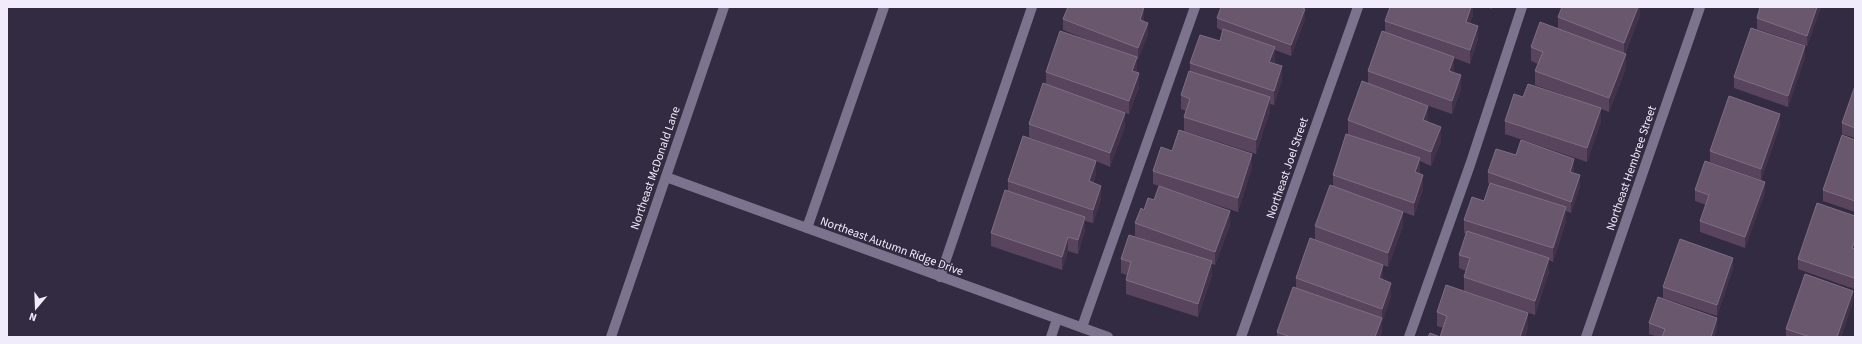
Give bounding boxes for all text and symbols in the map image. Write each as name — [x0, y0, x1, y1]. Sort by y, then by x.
street label: Northeast McDonald Lane — [626, 104, 685, 232]
street label: Northeast Hembree Street — [1602, 104, 1661, 233]
street label: Northeast Joel Street — [1262, 115, 1313, 221]
street label: Northeast Autumn Ridge Drive — [818, 213, 966, 280]
north arrow — [16, 288, 56, 328]
text: N — [27, 309, 39, 325]

